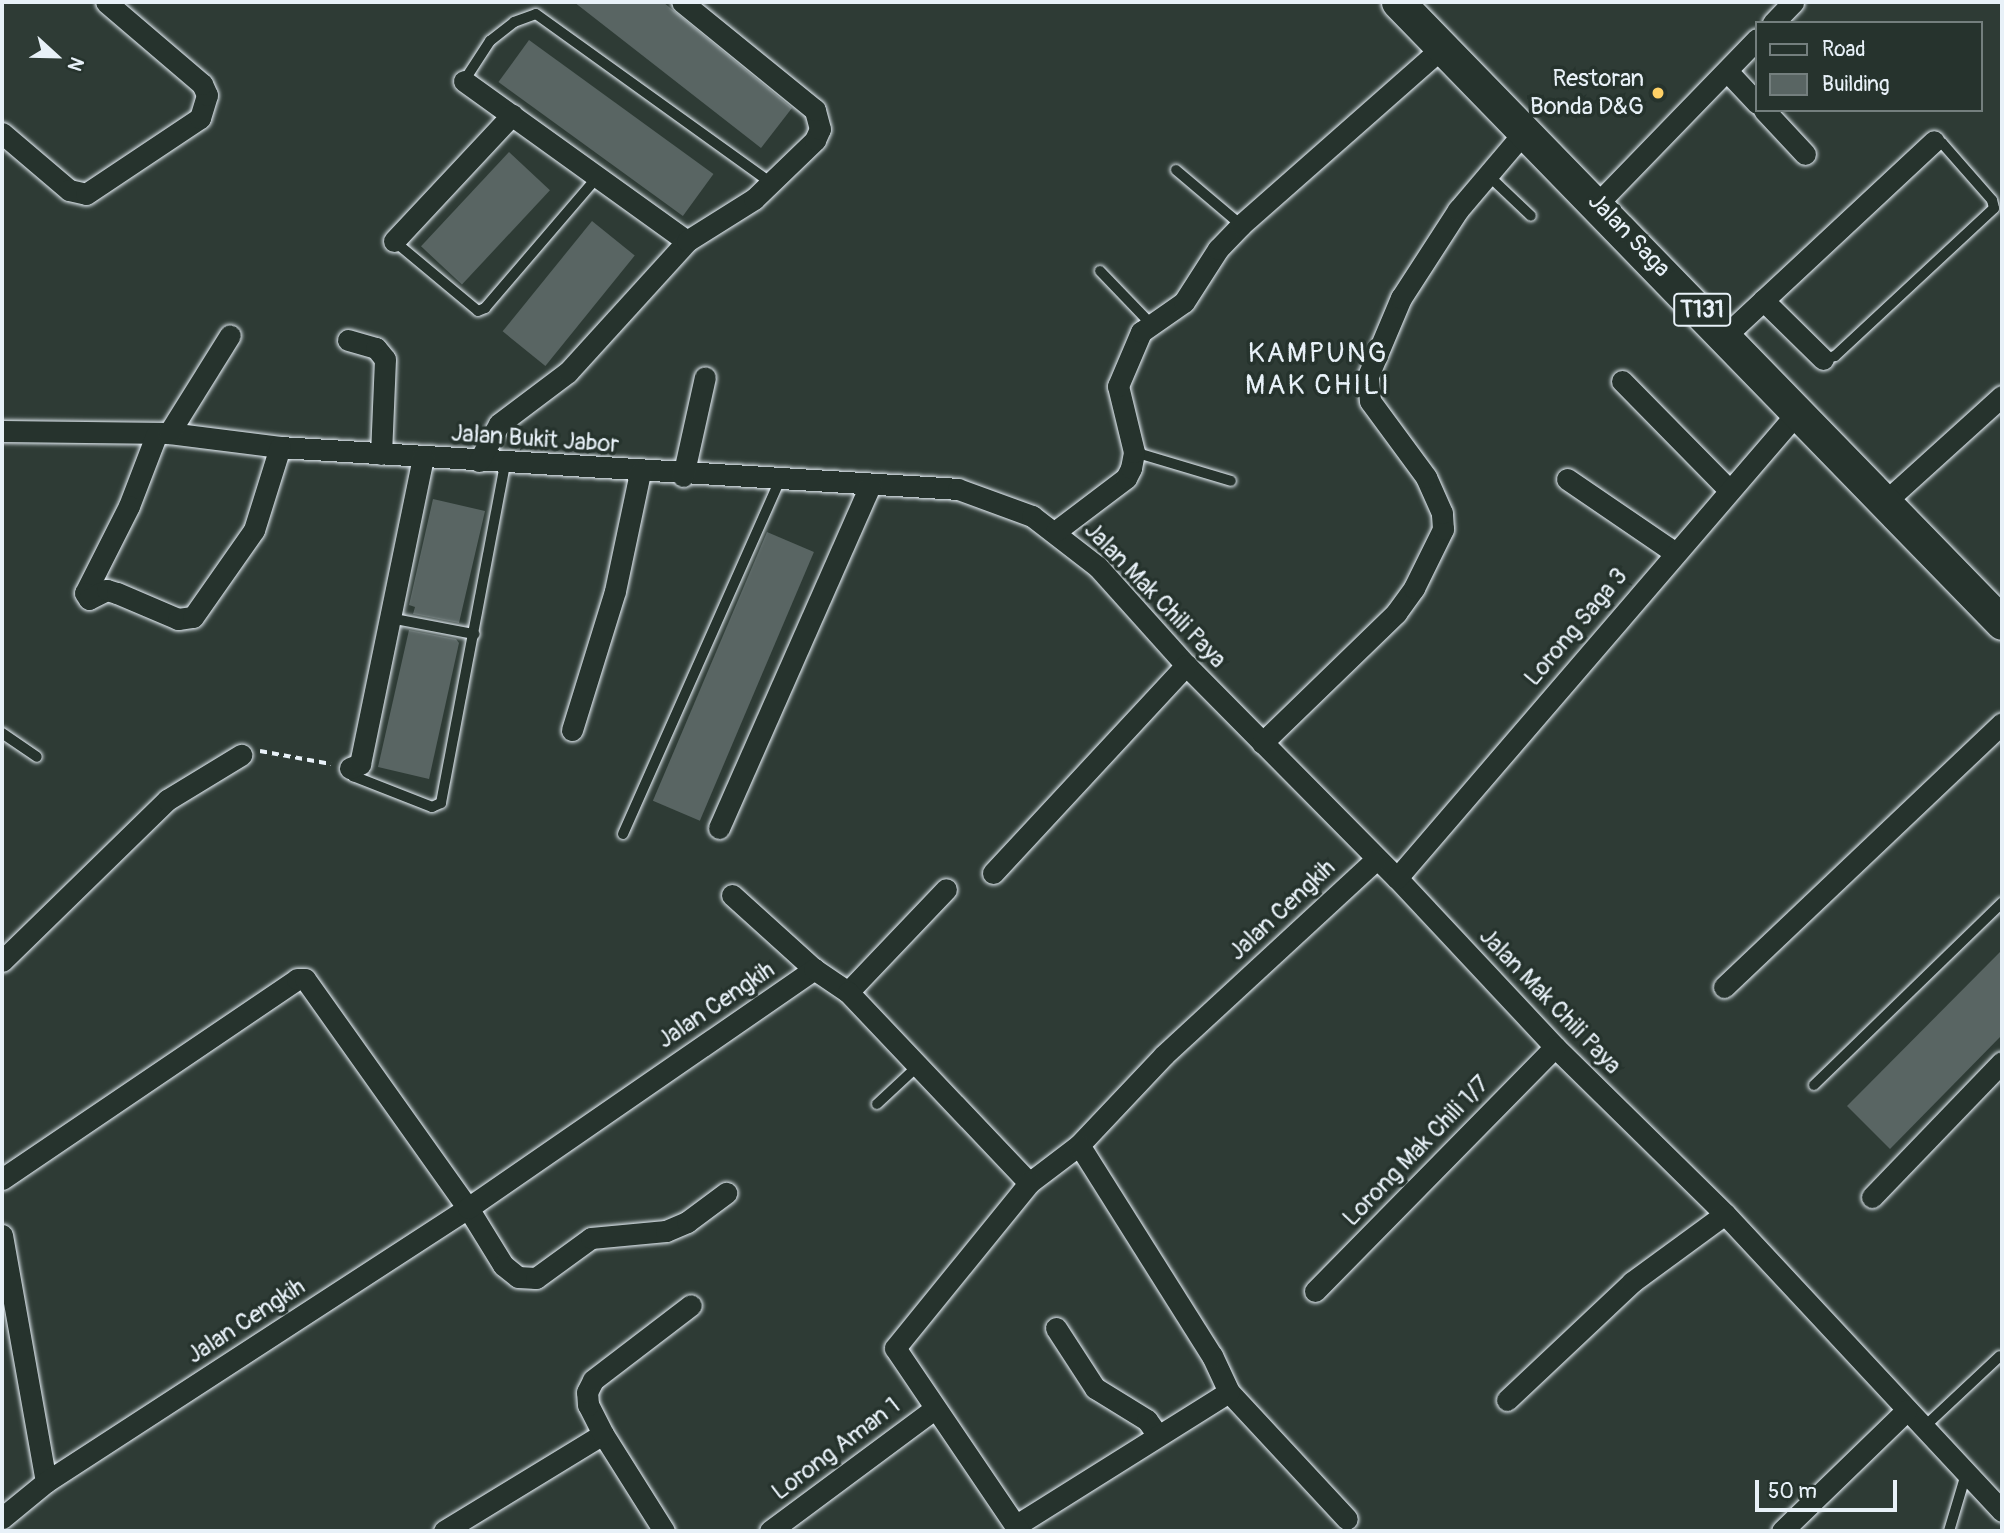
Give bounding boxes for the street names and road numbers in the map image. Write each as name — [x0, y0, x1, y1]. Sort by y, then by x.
street label: Jalan Saga — [1582, 187, 1676, 283]
road number: T131 — [1672, 290, 1732, 330]
street label: Jalan Bukit Jabor — [450, 419, 620, 459]
street label: Jalan Mak Chili Paya — [1078, 516, 1232, 674]
street label: Lorong Saga 3 — [1518, 562, 1634, 692]
street label: Jalan Cengkih — [1223, 853, 1341, 967]
street label: Jalan Mak Chili Paya — [1473, 922, 1627, 1080]
street label: Jalan Cengkih — [652, 955, 780, 1055]
street label: Lorong Mak Chili 1/7 — [1337, 1070, 1495, 1232]
street label: Jalan Cengkih — [182, 1272, 310, 1370]
street label: Lorong Aman 1 — [766, 1391, 906, 1507]

